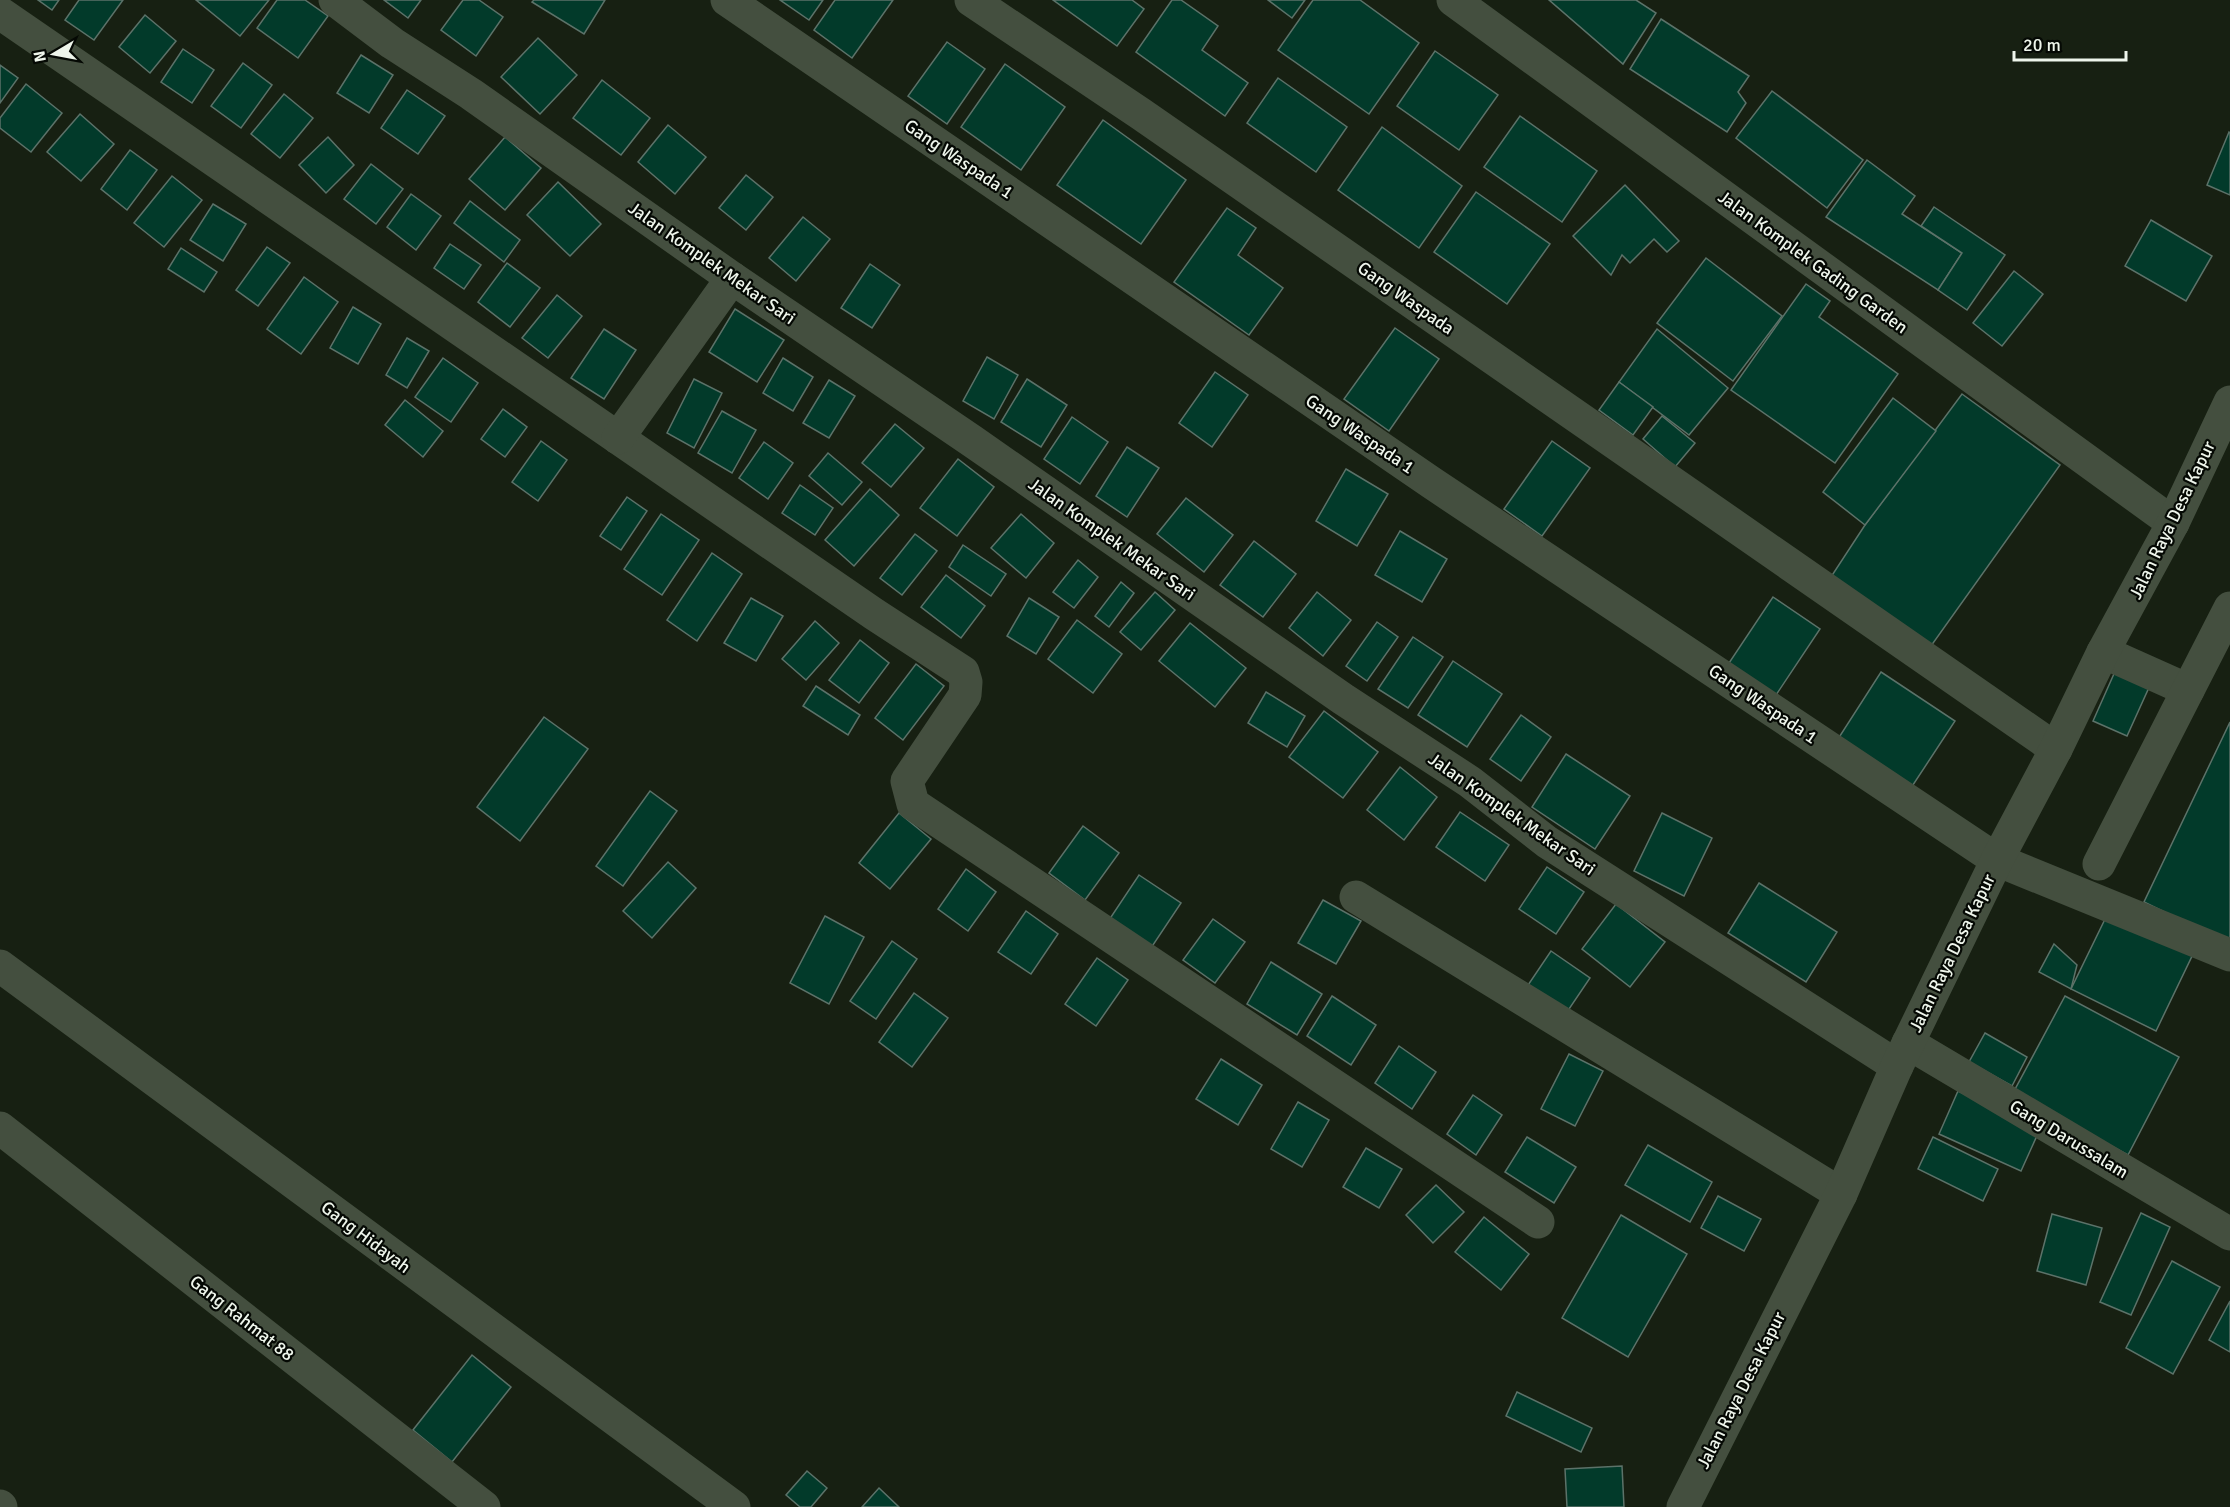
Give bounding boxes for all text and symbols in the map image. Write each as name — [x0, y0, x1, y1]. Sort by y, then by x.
north arrow — [24, 24, 84, 84]
scale bar — [2014, 24, 2126, 62]
text: 20 m — [2023, 34, 2061, 56]
text: N — [29, 49, 51, 64]
street label: Gang Waspada 1 — [900, 114, 1018, 204]
street label: Jalan Komplek Gading Garden — [1714, 186, 1912, 338]
street label: Jalan Komplek Mekar Sari — [624, 197, 800, 329]
street label: Gang Waspada — [1353, 257, 1459, 339]
street label: Gang Waspada 1 — [1301, 389, 1419, 479]
street label: Jalan Raya Desa Kapur — [2124, 437, 2220, 603]
street label: Jalan Komplek Mekar Sari — [1024, 473, 1200, 605]
street label: Gang Waspada 1 — [1704, 659, 1822, 749]
street label: Jalan Komplek Mekar Sari — [1424, 748, 1600, 880]
street label: Jalan Raya Desa Kapur — [1904, 870, 2000, 1036]
street label: Gang Darussalam — [2006, 1095, 2132, 1183]
street label: Gang Hidayah — [317, 1196, 415, 1278]
street label: Gang Rahmat 88 — [185, 1270, 299, 1366]
street label: Jalan Raya Desa Kapur — [1692, 1307, 1790, 1472]

